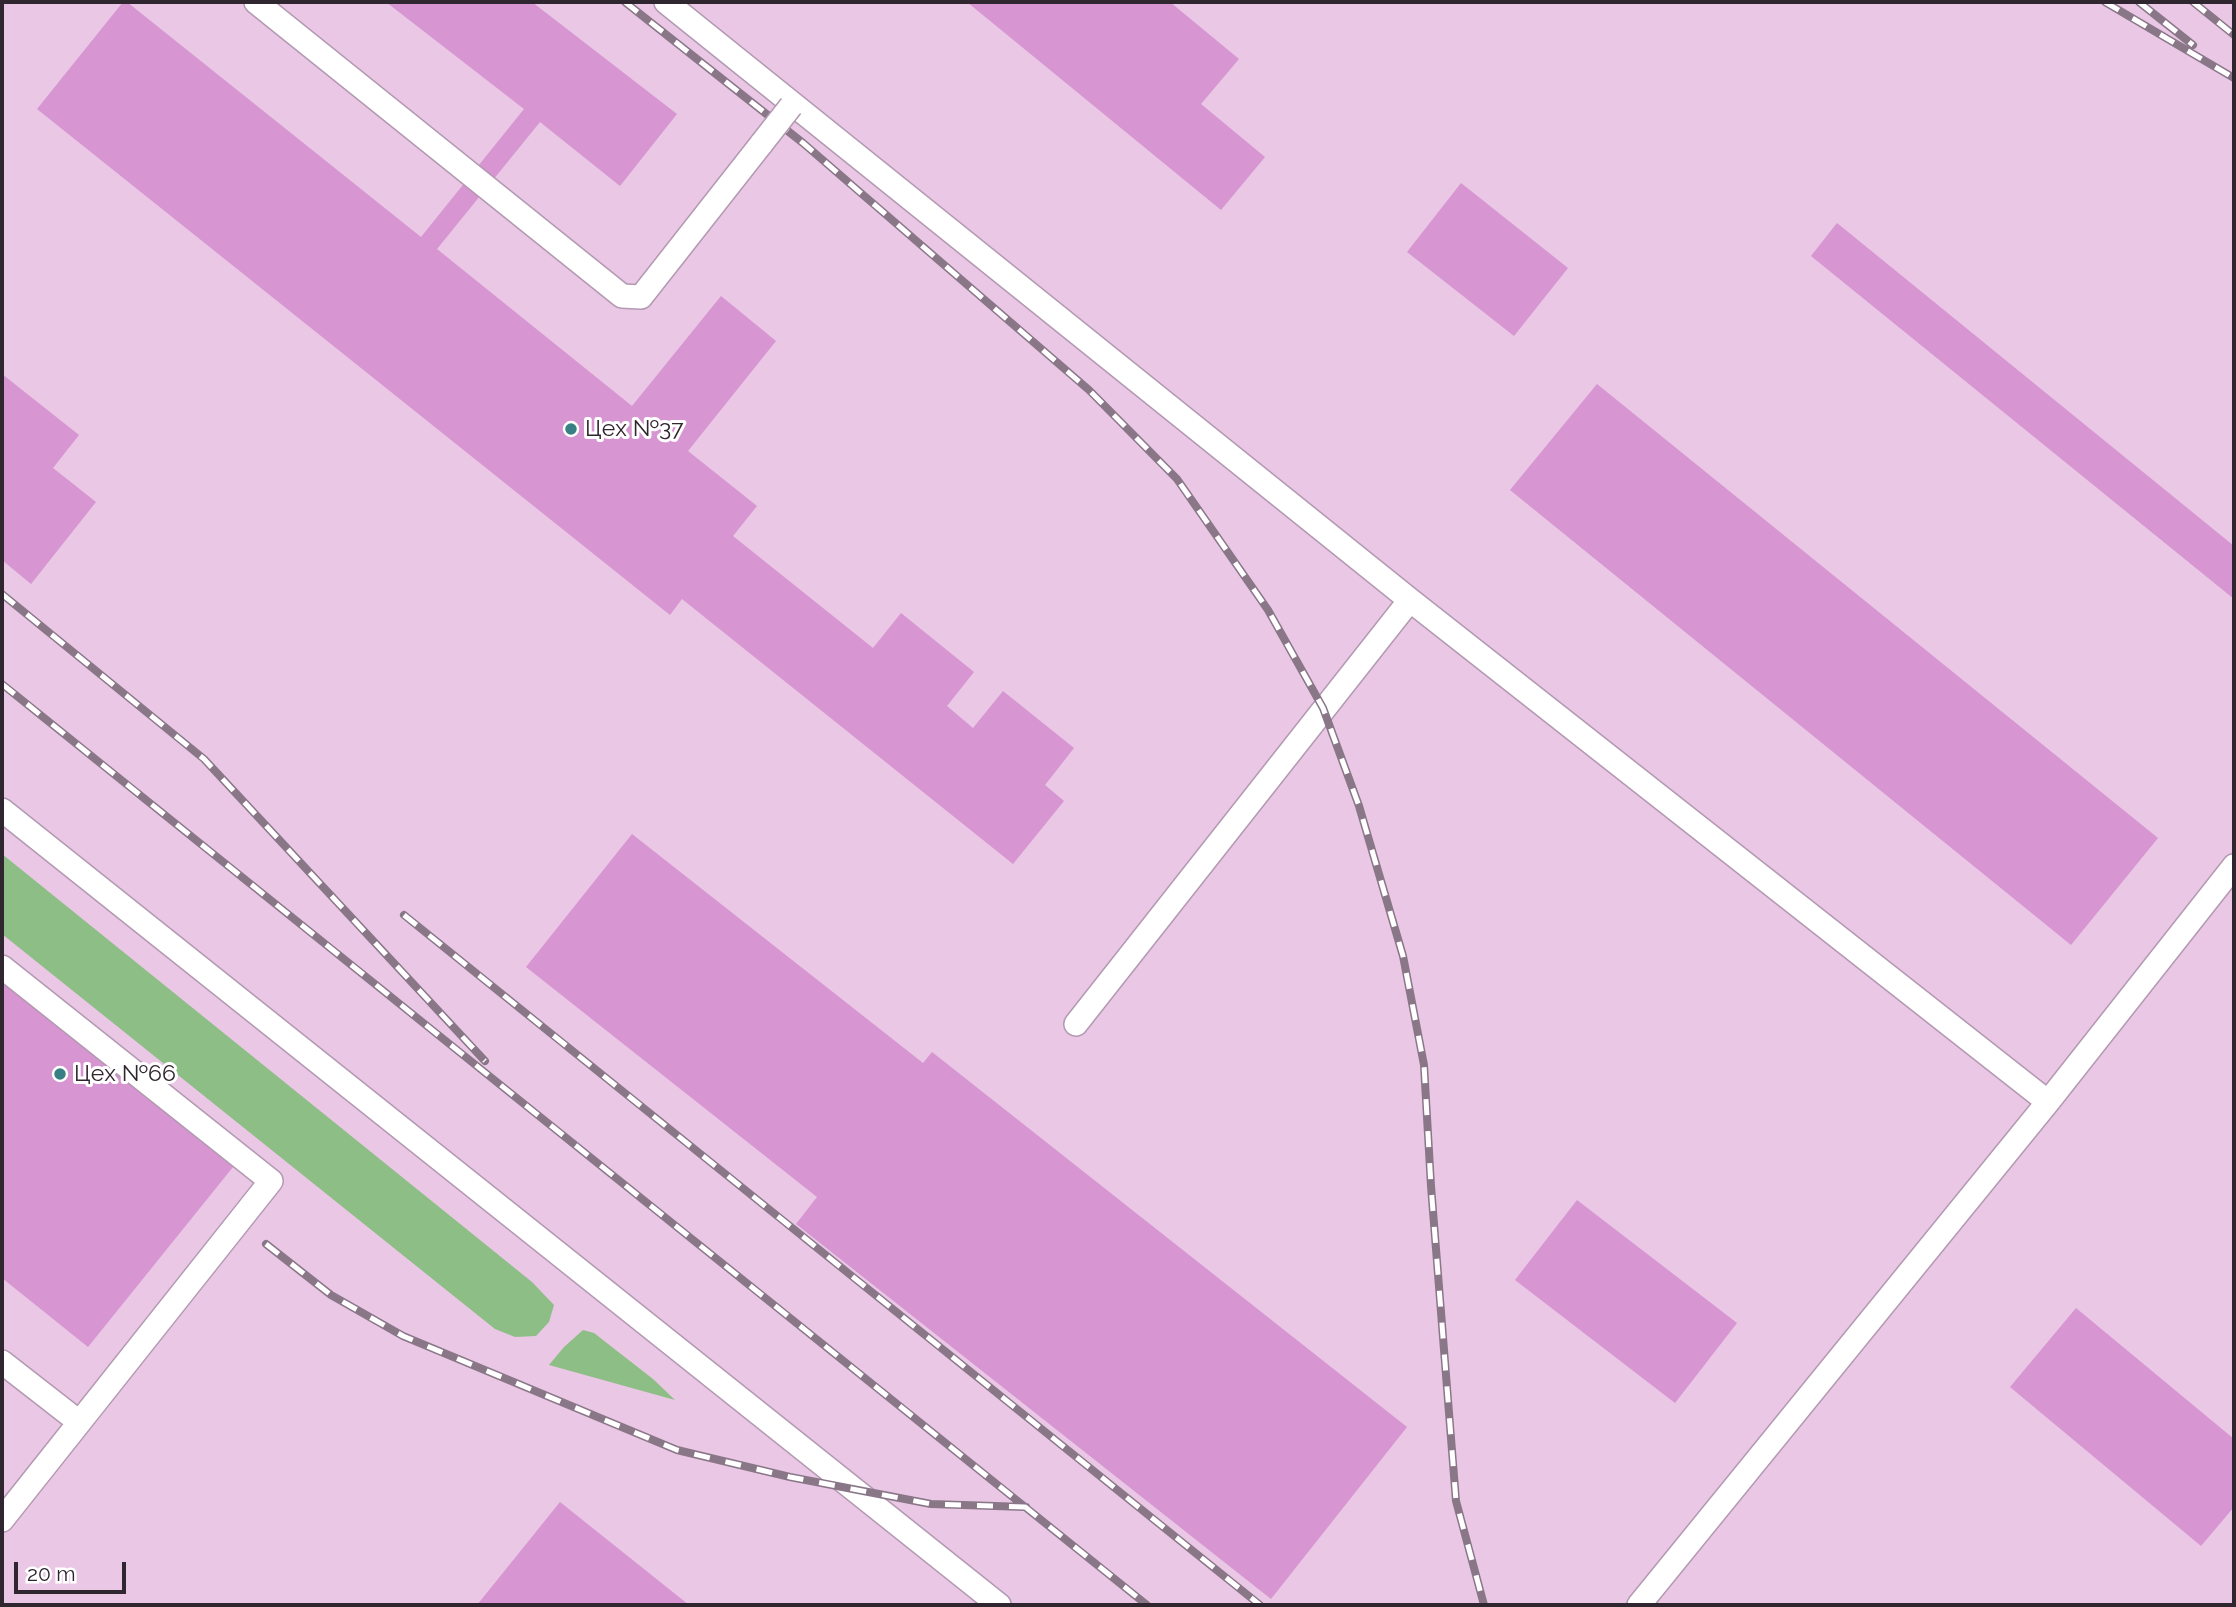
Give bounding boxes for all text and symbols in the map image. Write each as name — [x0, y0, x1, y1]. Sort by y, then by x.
place label: Цех №37 — [585, 415, 684, 443]
marker: Цех №37 — [563, 421, 579, 437]
place label: Цех №66 — [74, 1060, 176, 1088]
marker: Цех №66 — [52, 1066, 68, 1082]
scale bar — [18, 1548, 130, 1592]
text: 20 m — [27, 1561, 75, 1586]

